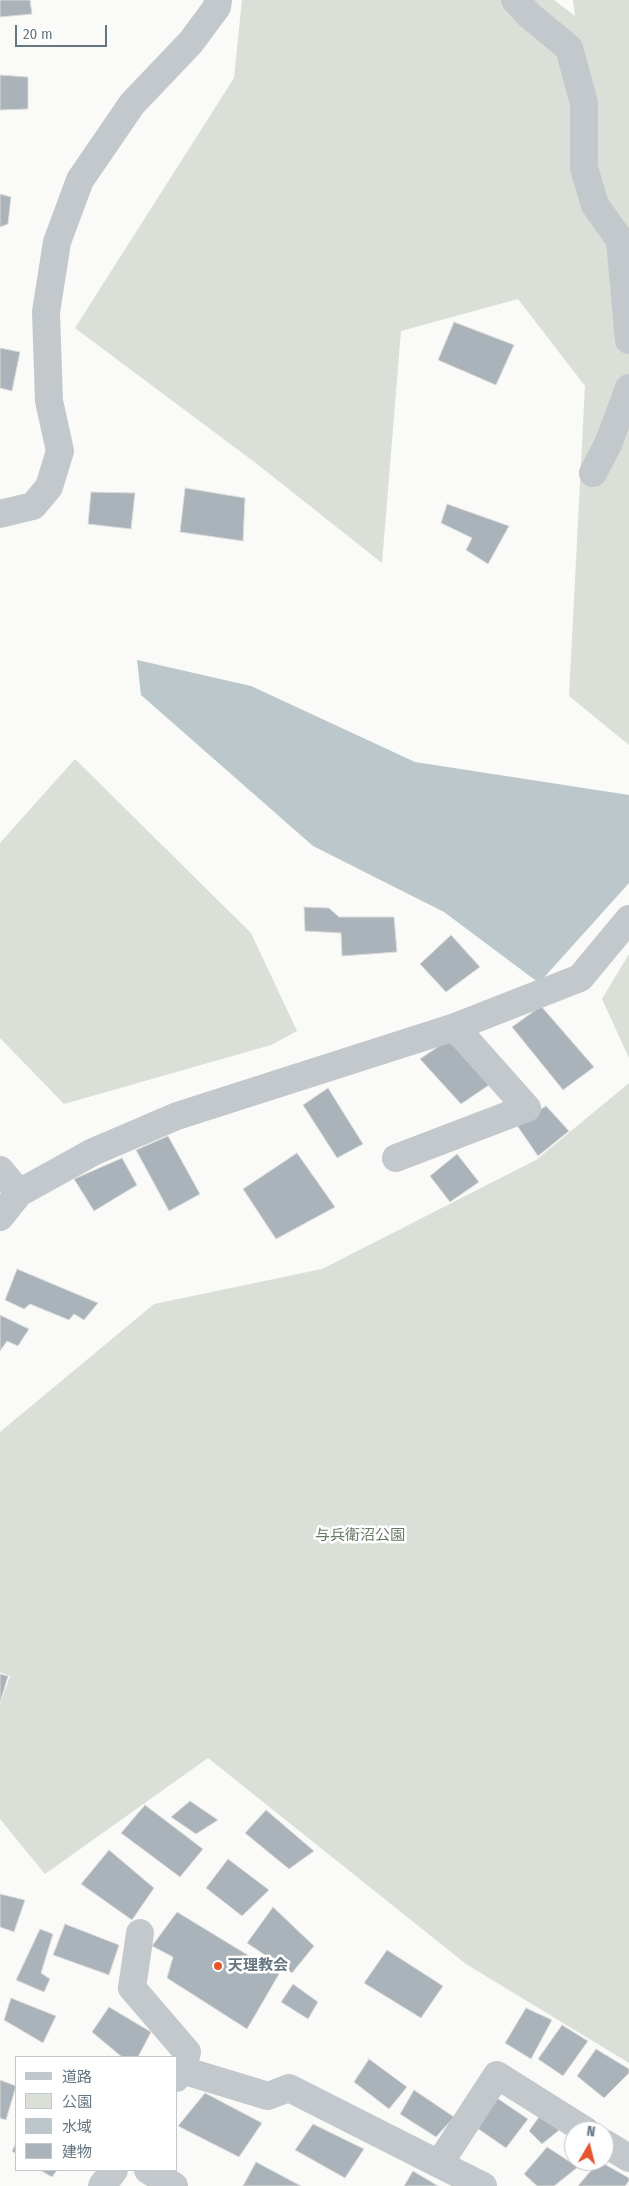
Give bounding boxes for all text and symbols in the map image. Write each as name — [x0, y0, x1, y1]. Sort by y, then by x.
scale bar — [18, 15, 110, 47]
text: 20 m — [23, 25, 53, 43]
park label: 与兵衛沼公園 — [315, 1527, 405, 1545]
place label: 天理教会 — [228, 1957, 288, 1975]
marker: 天理教会 — [212, 1960, 224, 1972]
legend — [15, 2056, 178, 2171]
text: 道路 — [62, 2068, 92, 2086]
text: 公園 — [62, 2093, 92, 2111]
text: 水域 — [62, 2118, 92, 2136]
north arrow — [564, 2121, 614, 2171]
text: N — [586, 2123, 596, 2141]
text: 建物 — [62, 2143, 92, 2161]

